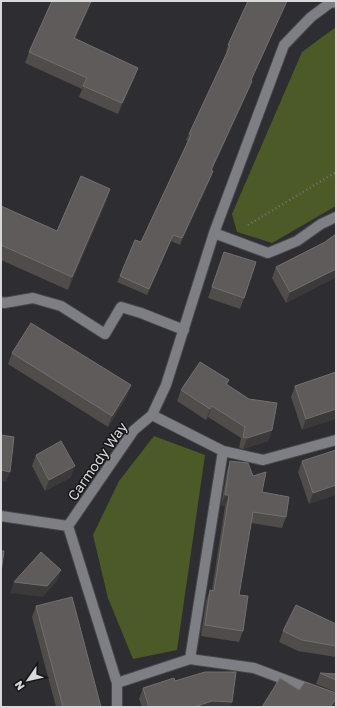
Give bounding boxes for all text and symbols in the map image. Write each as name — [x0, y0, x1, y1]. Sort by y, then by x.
street label: Carmody Way — [64, 418, 130, 504]
north arrow — [8, 660, 48, 700]
text: N — [12, 679, 27, 693]

